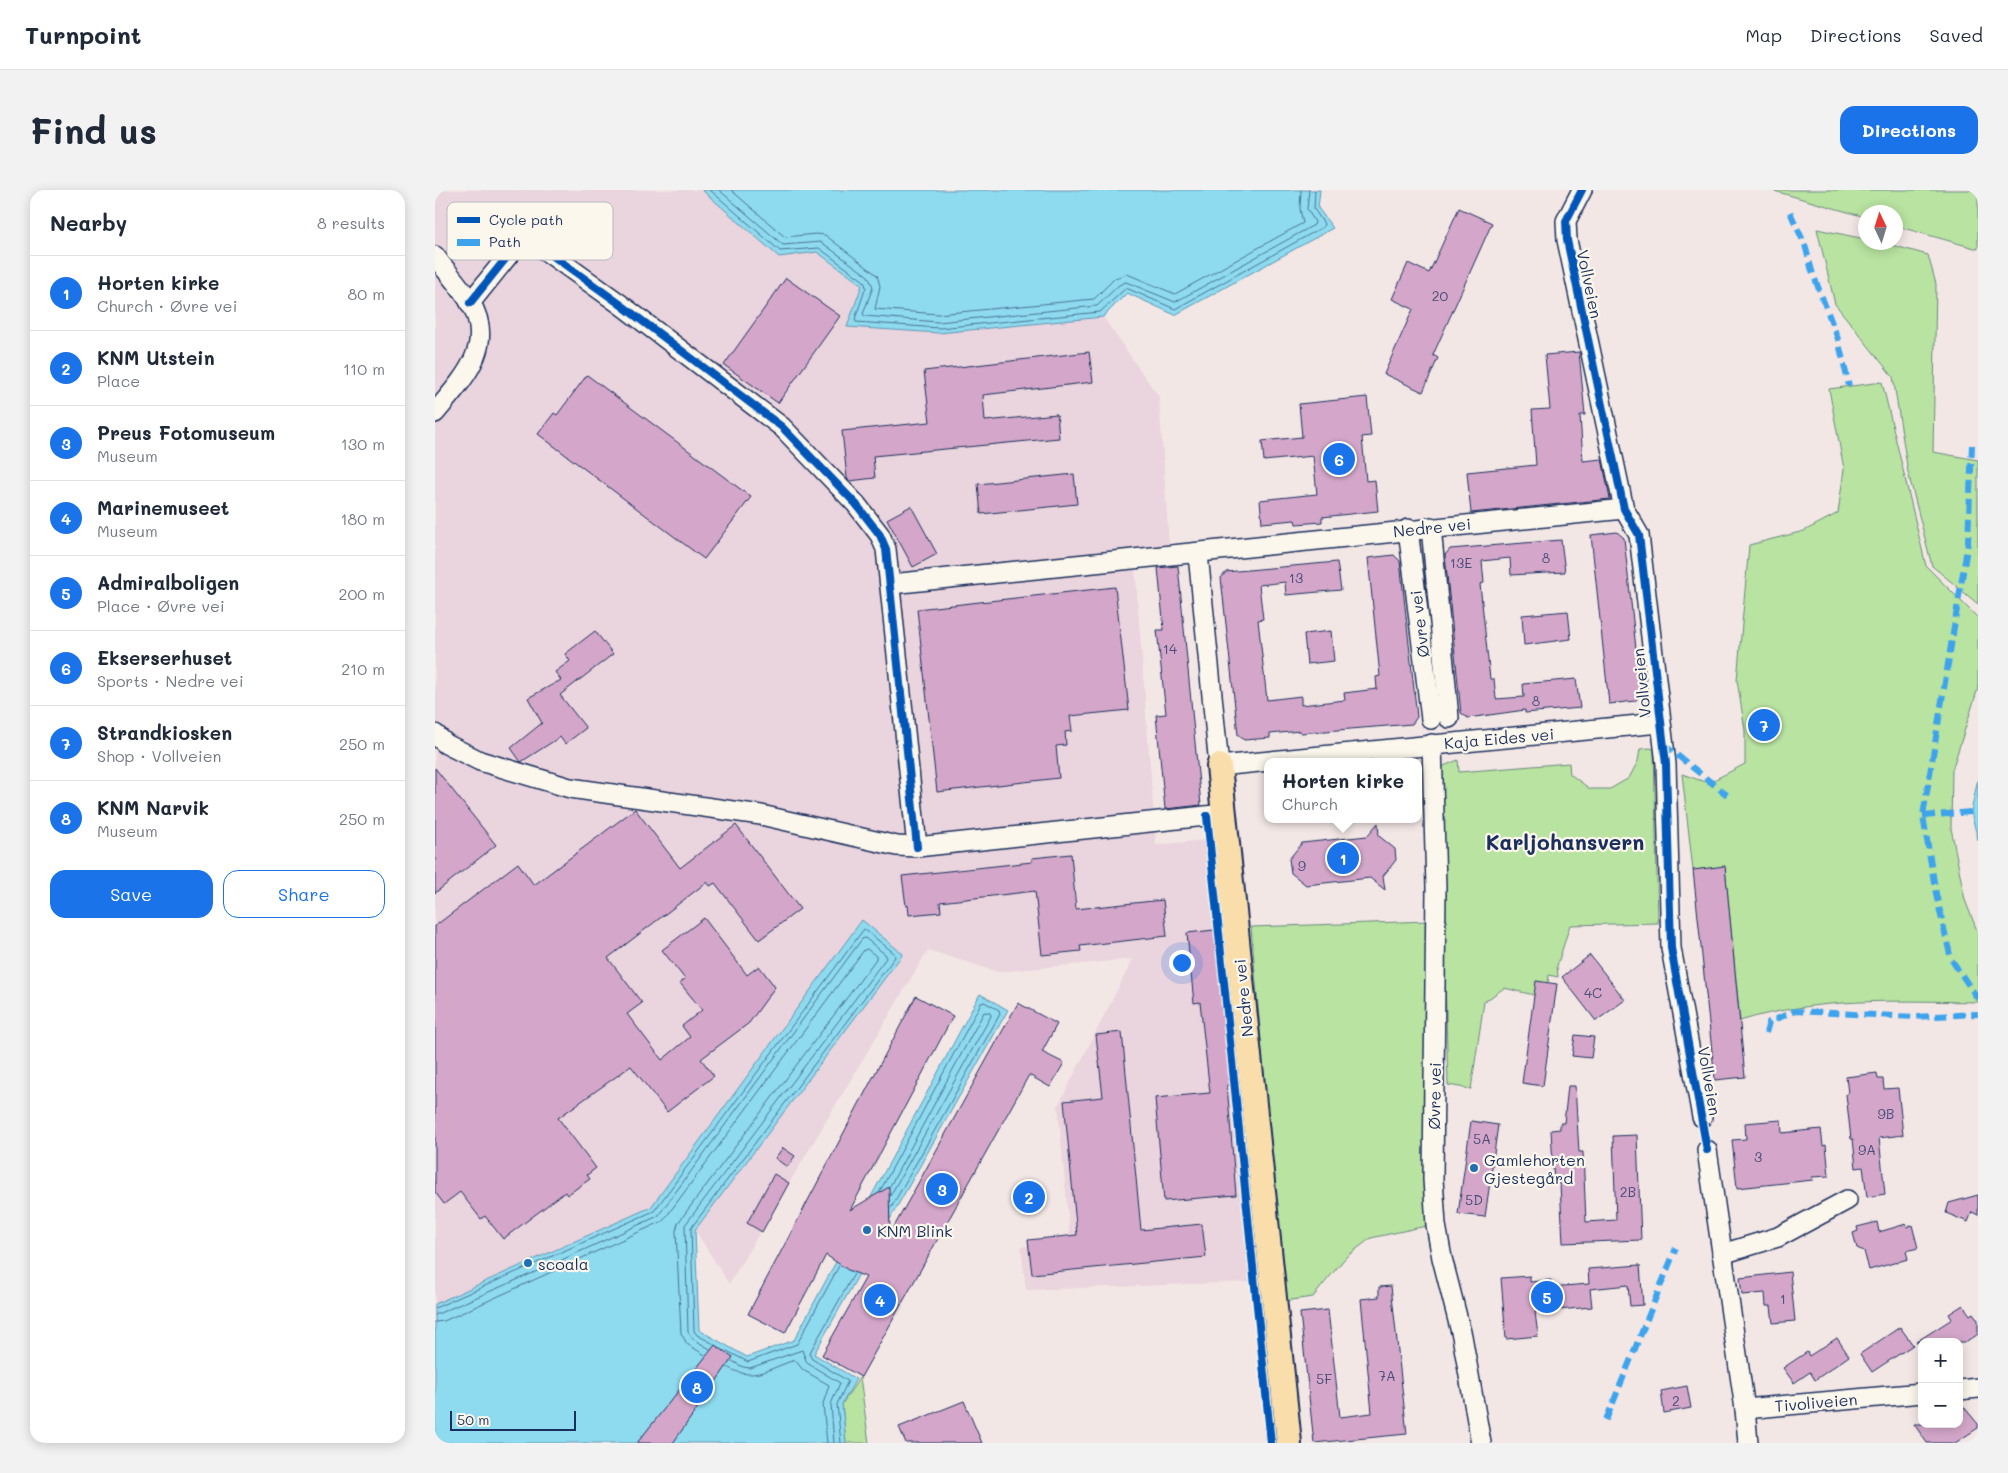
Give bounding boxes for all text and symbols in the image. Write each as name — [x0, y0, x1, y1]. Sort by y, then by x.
text: Turnpoint — [25, 19, 141, 50]
text: Map — [1745, 23, 1782, 47]
text: Directions — [1810, 23, 1902, 47]
text: Saved — [1930, 23, 1983, 47]
button: Directions — [1840, 106, 1978, 154]
text: Find us — [30, 107, 157, 153]
legend — [447, 202, 613, 260]
north arrow — [1858, 205, 1903, 250]
text: Nearby — [50, 209, 127, 236]
text: Cycle path — [489, 210, 563, 229]
text: 8 results — [317, 212, 385, 233]
text: Path — [489, 232, 520, 251]
street label: Vollveien — [1572, 248, 1608, 320]
text: Horten kirke — [97, 270, 219, 295]
text: 1 — [62, 283, 70, 304]
text: 80 m — [348, 283, 385, 304]
house number: 20 — [1432, 286, 1449, 305]
text: Church · Øvre vei — [97, 295, 237, 316]
text: KNM Utstein — [97, 345, 215, 370]
text: 2 — [62, 358, 70, 379]
text: 110 m — [343, 358, 385, 379]
text: Place — [97, 370, 140, 391]
text: Preus Fotomuseum — [97, 420, 275, 445]
text: 3 — [61, 433, 71, 454]
text: 130 m — [341, 433, 385, 454]
pin: 6 — [1323, 440, 1355, 478]
text: Museum — [97, 445, 158, 466]
text: Marinemuseet — [97, 495, 229, 520]
text: 4 — [61, 508, 71, 529]
text: 180 m — [340, 508, 385, 529]
street label: Nedre vei — [1392, 512, 1472, 542]
text: Museum — [97, 520, 158, 541]
house number: 8 — [1542, 548, 1550, 567]
house number: 13E — [1450, 553, 1472, 572]
house number: 13 — [1289, 568, 1303, 587]
text: Admiralboligen — [97, 570, 239, 595]
text: 5 — [61, 583, 71, 604]
text: 200 m — [338, 583, 385, 604]
street label: Øvre vei — [1404, 589, 1434, 659]
text: Place · Øvre vei — [97, 595, 225, 616]
house number: 14 — [1163, 639, 1178, 658]
text: Ekserserhuset — [97, 645, 232, 670]
street label: Vollveien — [1627, 647, 1655, 719]
text: 6 — [61, 658, 71, 679]
text: 210 m — [341, 658, 385, 679]
text: Sports · Nedre vei — [97, 670, 244, 691]
house number: 8 — [1532, 691, 1540, 710]
pin: 7 — [1748, 706, 1780, 744]
text: Strandkiosken — [97, 720, 232, 745]
street label: Kaja Eides vei — [1443, 723, 1555, 753]
text: 7 — [62, 733, 70, 754]
text: 250 m — [339, 733, 385, 754]
text: Shop · Vollveien — [97, 745, 221, 766]
popup — [1264, 758, 1422, 823]
text: Horten kirke — [1282, 768, 1404, 793]
text: Church — [1282, 793, 1337, 814]
text: KNM Narvik — [97, 795, 209, 820]
text: 8 — [61, 808, 71, 829]
text: 250 m — [339, 808, 385, 829]
text: Museum — [97, 820, 158, 841]
district label: Karljohansvern — [1486, 828, 1644, 855]
pin: 1 — [1327, 839, 1359, 877]
house number: 9 — [1298, 856, 1306, 875]
button: Save — [50, 870, 213, 918]
button: Share — [223, 870, 385, 918]
your location — [1169, 950, 1195, 976]
street label: Nedre vei — [1228, 958, 1258, 1038]
house number: 4C — [1584, 983, 1602, 1002]
street label: Vollveien — [1694, 1045, 1726, 1117]
street label: Øvre vei — [1423, 1062, 1445, 1130]
house number: 9B — [1878, 1104, 1894, 1123]
house number: 5A — [1473, 1129, 1491, 1148]
house number: 9A — [1858, 1140, 1876, 1159]
house number: 3 — [1754, 1147, 1762, 1166]
place label: Gamlehorten Gjestegård — [1484, 1149, 1585, 1188]
marker: Gamlehorten Gjestegård — [1468, 1162, 1480, 1174]
pin: 3 — [926, 1170, 958, 1208]
pin: 2 — [1013, 1178, 1045, 1216]
house number: 2B — [1620, 1182, 1636, 1201]
house number: 5D — [1465, 1190, 1483, 1209]
place label: KNM Blink — [877, 1220, 953, 1241]
marker: KNM Blink — [861, 1224, 873, 1236]
place label: scoala — [538, 1253, 589, 1274]
marker: scoala — [522, 1257, 534, 1269]
pin: 5 — [1531, 1278, 1563, 1316]
pin: 4 — [864, 1281, 896, 1319]
house number: 1 — [1780, 1289, 1786, 1308]
map controls — [1918, 1338, 1963, 1428]
button: + — [1918, 1338, 1963, 1383]
house number: 7A — [1378, 1366, 1396, 1385]
pin: 8 — [681, 1368, 713, 1406]
house number: 5F — [1316, 1369, 1332, 1388]
button: − — [1918, 1383, 1963, 1428]
street label: Tivoliveien — [1774, 1388, 1858, 1416]
house number: 2 — [1672, 1391, 1680, 1410]
scale bar — [450, 1408, 576, 1431]
text: 50 m — [457, 1410, 489, 1429]

